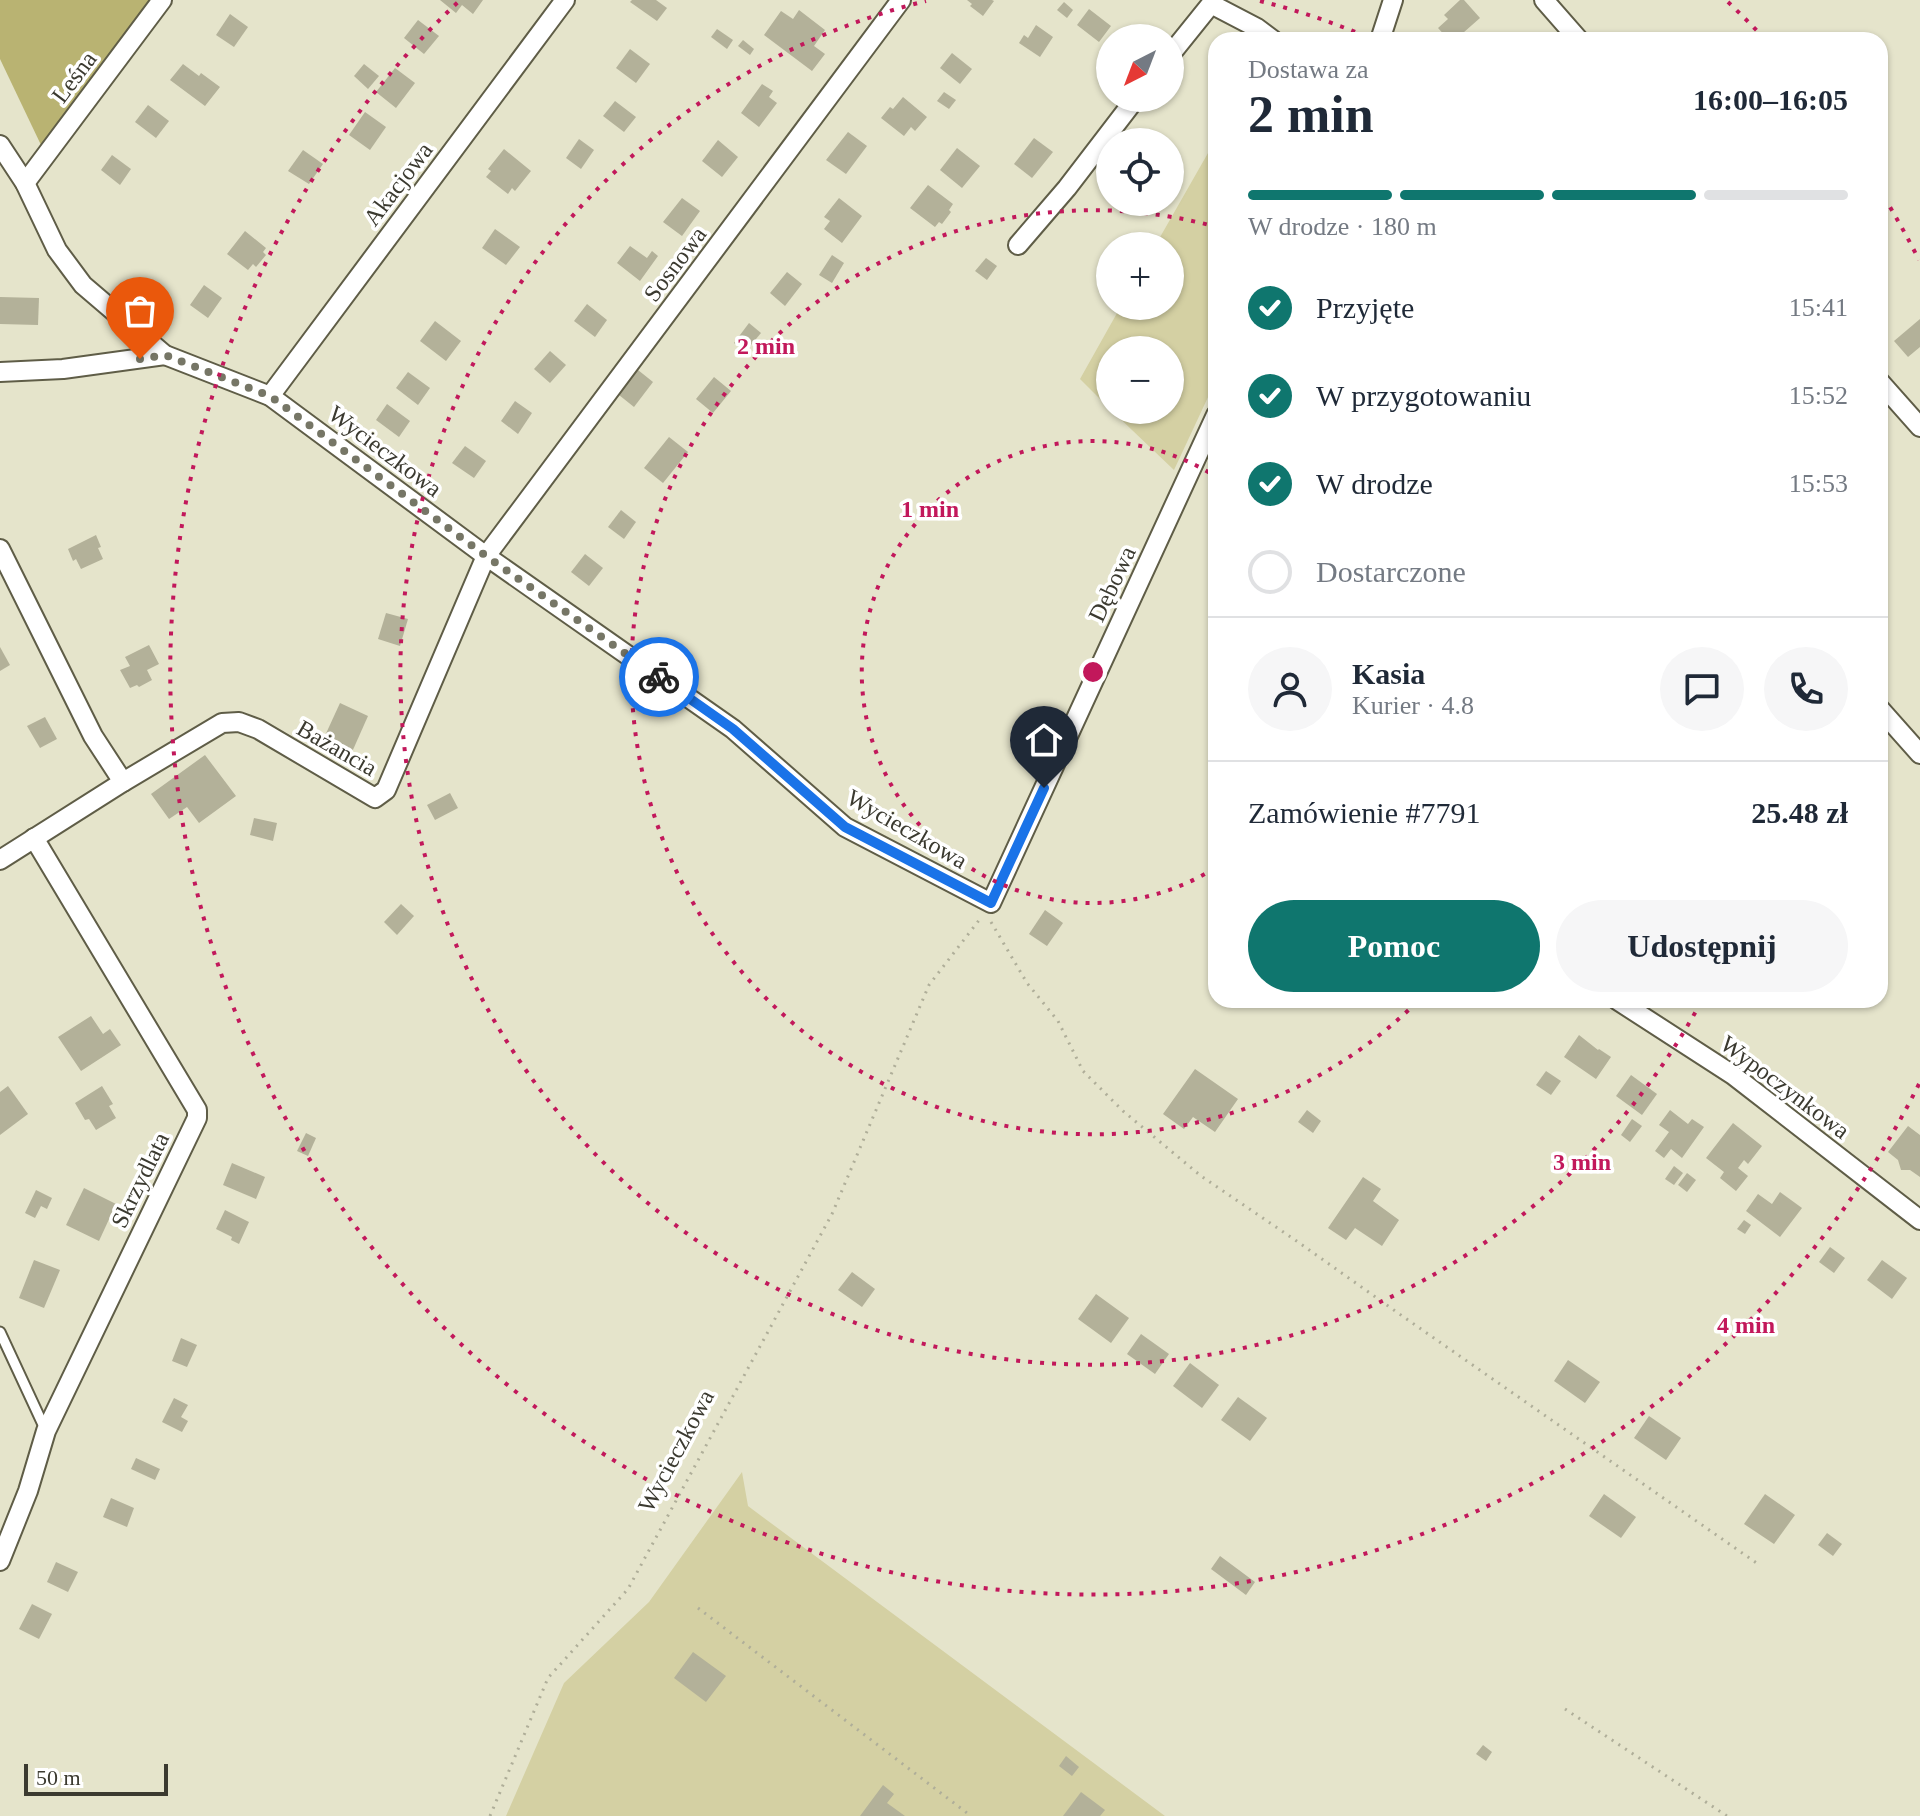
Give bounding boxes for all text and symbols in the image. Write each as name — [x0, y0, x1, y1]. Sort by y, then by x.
north arrow — [1096, 24, 1184, 112]
map controls — [1096, 24, 1184, 424]
street label: Leśna — [46, 46, 102, 108]
text: Dostawa za — [1248, 55, 1369, 84]
text: 16:00–16:05 — [1693, 83, 1848, 116]
text: 2 min — [1248, 86, 1374, 143]
button: locate — [1096, 128, 1184, 216]
street label: Akacjowa — [358, 137, 438, 231]
text: W drodze · 180 m — [1248, 212, 1437, 241]
street label: Sosnowa — [639, 221, 712, 306]
button: + — [1096, 232, 1184, 320]
pin — [106, 277, 174, 359]
icon: check — [1248, 286, 1292, 330]
icon: bag — [118, 289, 162, 333]
text: Przyjęte — [1316, 291, 1414, 324]
text: 15:41 — [1789, 293, 1848, 322]
text: 2 min — [737, 333, 795, 359]
button: − — [1096, 336, 1184, 424]
icon: check — [1248, 374, 1292, 418]
text: W przygotowaniu — [1316, 379, 1531, 412]
text: 15:52 — [1789, 381, 1848, 410]
street label: Wycieczkowa — [323, 400, 447, 502]
icon: check — [1248, 462, 1292, 506]
text: W drodze — [1316, 467, 1433, 500]
text: 15:53 — [1789, 469, 1848, 498]
text: 1 min — [901, 496, 959, 522]
street label: Dębowa — [1083, 542, 1141, 626]
text: Dostarczone — [1316, 555, 1466, 588]
courier — [619, 637, 699, 717]
button: person — [1248, 647, 1332, 731]
button: chat — [1660, 647, 1744, 731]
button: phone — [1764, 647, 1848, 731]
icon: bike — [637, 655, 681, 699]
text: Kasia — [1352, 657, 1425, 690]
centre of rings — [1079, 658, 1107, 686]
text: Kurier · 4.8 — [1352, 691, 1474, 720]
pin — [1010, 706, 1078, 788]
street label: Bażancia — [292, 715, 382, 781]
icon: home — [1022, 718, 1066, 762]
street label: Wycieczkowa — [842, 784, 972, 874]
text: Zamówienie #7791 — [1248, 796, 1480, 829]
text: 25.48 zł — [1751, 796, 1848, 829]
button: Pomoc — [1248, 900, 1540, 992]
button: Udostępnij — [1556, 900, 1848, 992]
street label: Wypoczynkowa — [1715, 1030, 1855, 1144]
street label: Skrzydlata — [106, 1128, 174, 1232]
text: 3 min — [1553, 1149, 1611, 1175]
text: 4 min — [1717, 1312, 1775, 1338]
street label: Wycieczkowa — [633, 1385, 719, 1516]
scale bar — [24, 1760, 168, 1796]
text: 50 m — [36, 1765, 81, 1790]

